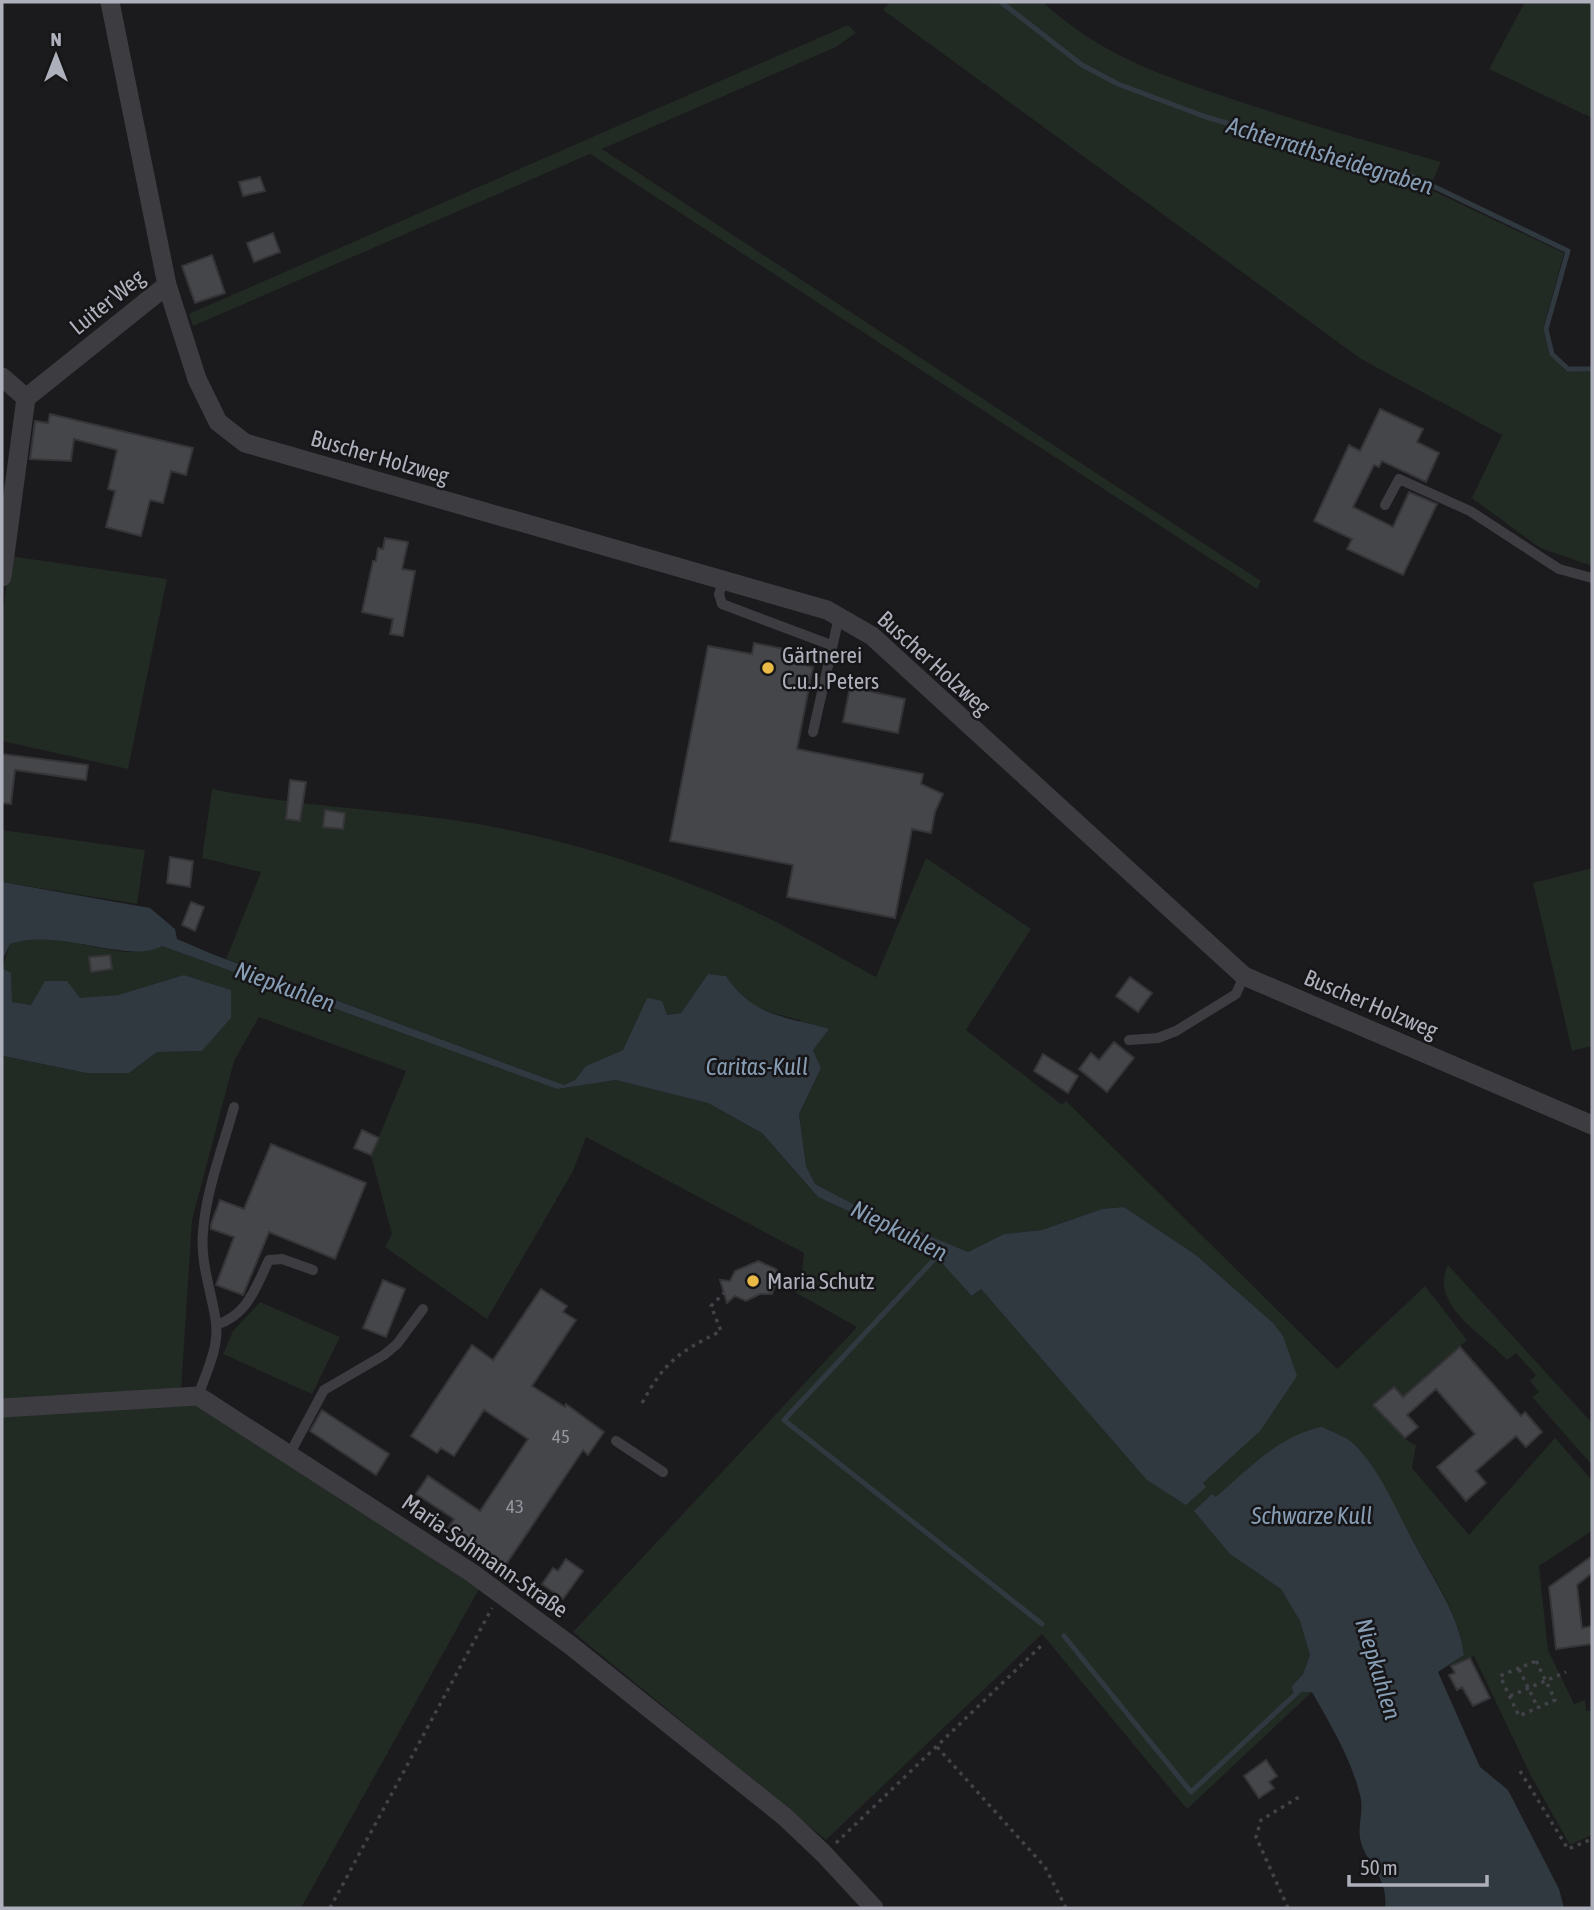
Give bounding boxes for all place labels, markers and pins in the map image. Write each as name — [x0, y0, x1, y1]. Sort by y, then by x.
place label: Gärtnerei C.u.J. Peters — [782, 642, 879, 694]
marker: Gärtnerei C.u.J. Peters — [760, 660, 776, 676]
place label: Maria Schutz — [767, 1268, 874, 1294]
marker: Maria Schutz — [745, 1273, 761, 1289]

